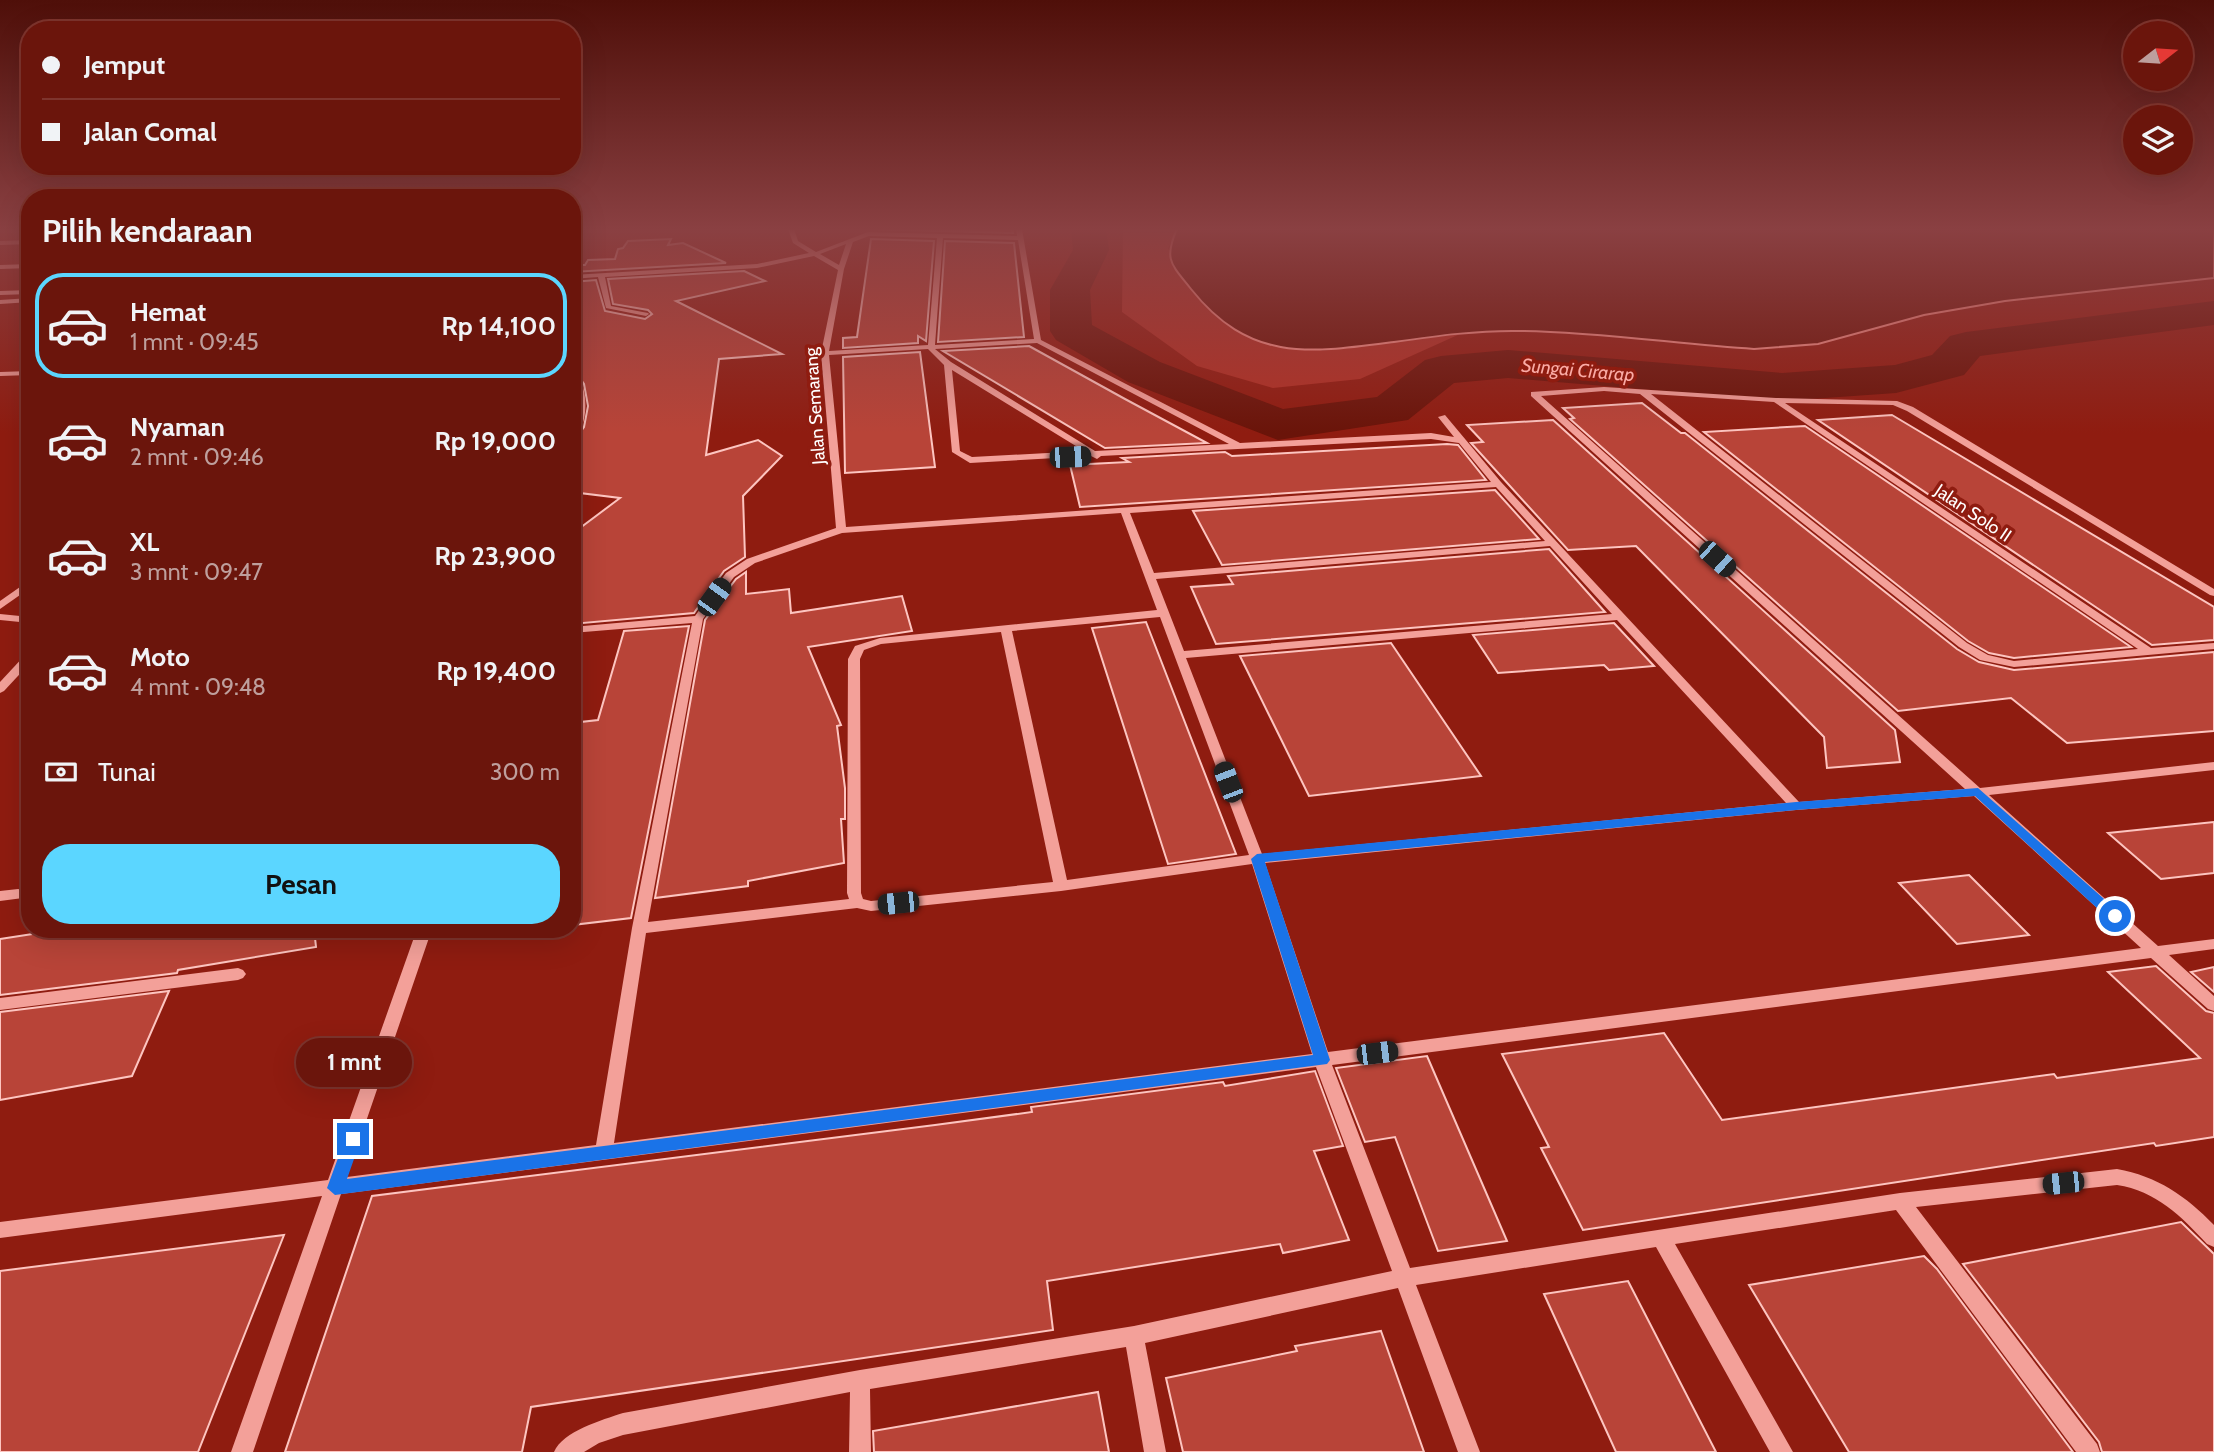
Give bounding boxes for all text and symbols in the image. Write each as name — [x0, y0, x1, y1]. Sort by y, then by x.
north arrow — [2123, 21, 2193, 91]
map controls — [2123, 21, 2193, 175]
text: Jemput — [84, 49, 165, 81]
button: layers — [2123, 105, 2193, 175]
text: Jalan Comal — [84, 116, 217, 148]
text: Pilih kendaraan — [42, 211, 253, 250]
icon: car — [46, 294, 109, 357]
text: Hemat — [130, 296, 206, 328]
text: Rp 14,100 — [442, 310, 556, 342]
text: 1 mnt · 09:45 — [130, 328, 259, 356]
street label: Jalan Semarang — [800, 346, 830, 466]
water label: Sungai Cirarap — [1521, 354, 1636, 386]
icon: car — [46, 409, 109, 472]
text: Nyaman — [130, 411, 225, 443]
text: Rp 19,000 — [435, 425, 556, 457]
text: 2 mnt · 09:46 — [130, 443, 264, 471]
car — [1049, 446, 1092, 468]
street label: Jalan Solo II — [1930, 479, 2016, 547]
icon: car — [46, 524, 109, 587]
text: XL — [130, 526, 159, 558]
car — [1695, 537, 1740, 581]
text: Rp 23,900 — [434, 540, 556, 572]
text: 3 mnt · 09:47 — [130, 558, 263, 586]
car — [694, 574, 735, 620]
icon: car — [46, 639, 109, 702]
text: Moto — [130, 641, 190, 673]
text: Rp 19,400 — [437, 655, 556, 687]
text: 4 mnt · 09:48 — [130, 673, 266, 701]
icon: cash — [42, 753, 80, 791]
text: Tunai — [98, 756, 156, 788]
text: 300 m — [490, 758, 560, 786]
car — [1211, 759, 1246, 805]
button: Pesan — [42, 844, 560, 924]
car — [877, 890, 920, 916]
route start — [2099, 900, 2131, 932]
callout: 1 mnt — [295, 1038, 411, 1086]
car — [1355, 1040, 1400, 1066]
text: 1 mnt — [327, 1048, 381, 1076]
route end — [337, 1123, 369, 1155]
car — [2042, 1170, 2085, 1196]

